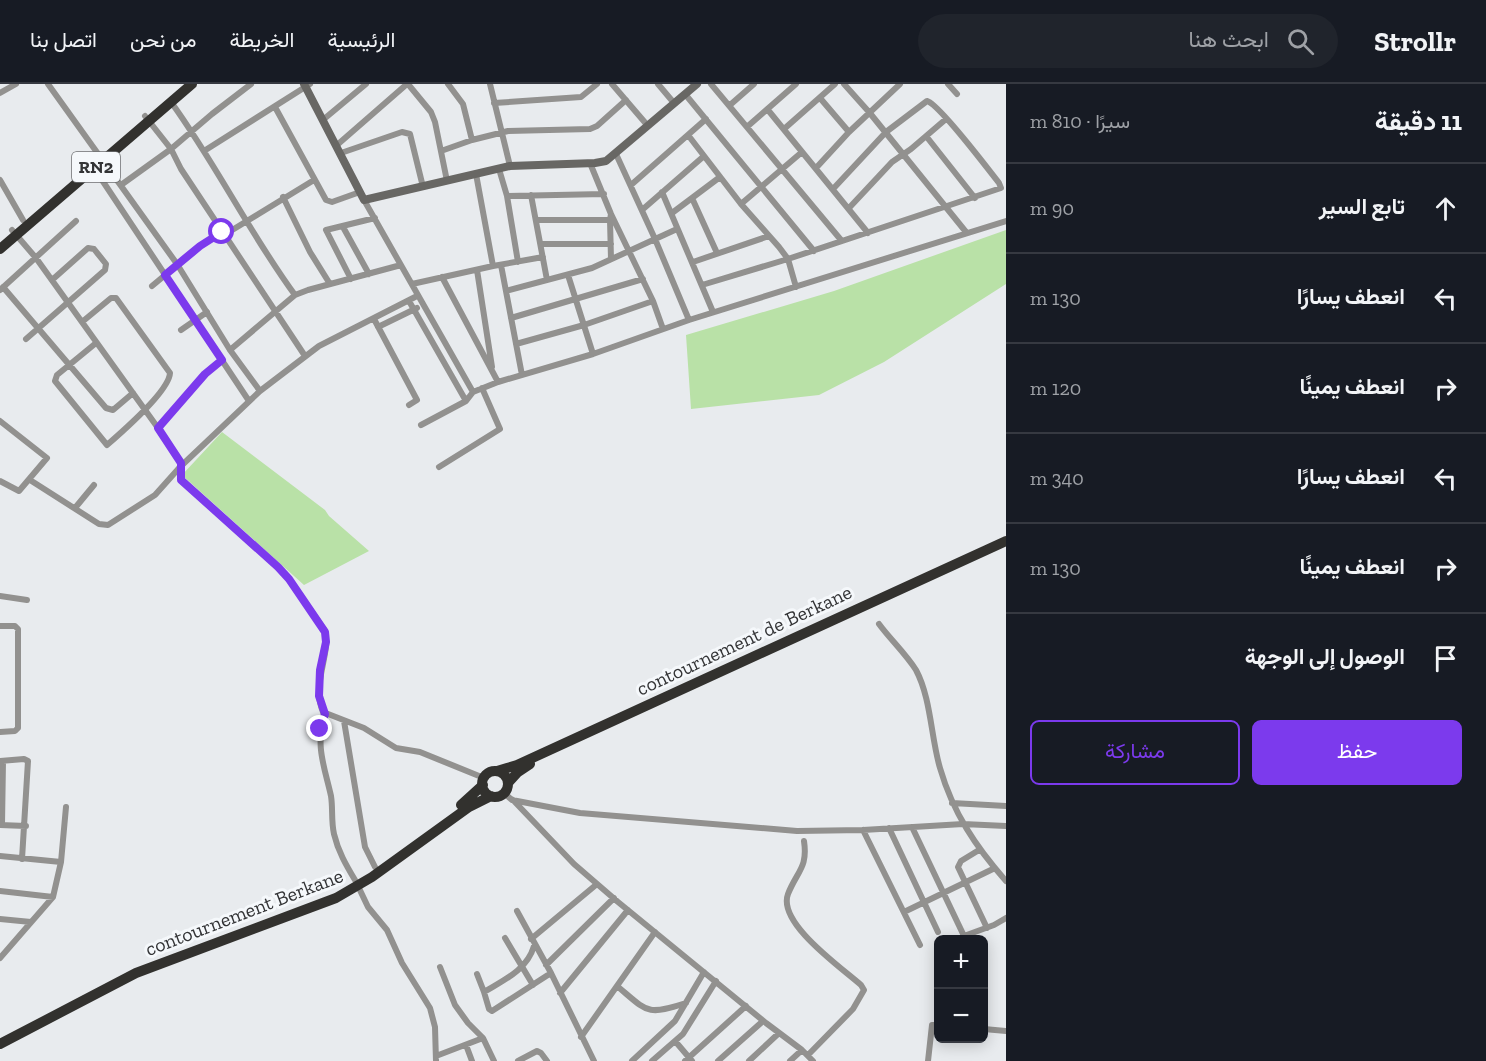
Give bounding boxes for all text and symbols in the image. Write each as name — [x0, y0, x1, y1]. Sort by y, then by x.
search box — [918, 14, 1338, 68]
icon: search — [1284, 25, 1317, 58]
text: Strollr — [1374, 25, 1456, 58]
text: ابحث هنا — [1188, 26, 1269, 53]
text: اتصل بنا — [30, 27, 97, 52]
text: من نحن — [130, 27, 197, 52]
text: الخريطة — [230, 27, 294, 52]
text: الرئيسية — [327, 27, 395, 52]
text: 11 دقيقة — [1375, 105, 1462, 137]
text: سيرًا · 810 m — [1030, 109, 1130, 133]
road number: RN2 — [72, 152, 120, 182]
icon: ahead — [1429, 192, 1462, 225]
text: تابع السير — [1319, 193, 1405, 220]
text: 90 m — [1030, 196, 1074, 220]
route start — [208, 218, 234, 244]
icon: left — [1429, 282, 1462, 315]
text: انعطف يسارًا — [1297, 283, 1405, 310]
text: 130 m — [1030, 286, 1081, 310]
icon: right — [1429, 372, 1462, 405]
text: انعطف يمينًا — [1299, 373, 1405, 400]
text: 120 m — [1030, 376, 1081, 400]
icon: left — [1429, 462, 1462, 495]
text: انعطف يسارًا — [1297, 463, 1405, 490]
text: 340 m — [1030, 466, 1084, 490]
icon: right — [1429, 552, 1462, 585]
text: انعطف يمينًا — [1299, 553, 1405, 580]
text: 130 m — [1030, 556, 1081, 580]
street label: contournement de Berkane — [633, 580, 855, 700]
icon: arrive — [1429, 642, 1462, 675]
text: الوصول إلى الوجهة — [1245, 643, 1405, 670]
route end — [306, 715, 332, 741]
button: مشاركة — [1030, 720, 1240, 785]
button: حفظ — [1252, 720, 1462, 785]
street label: contournement Berkane — [142, 863, 346, 961]
map controls — [934, 935, 988, 1043]
button: + — [934, 935, 988, 989]
button: − — [934, 989, 988, 1043]

